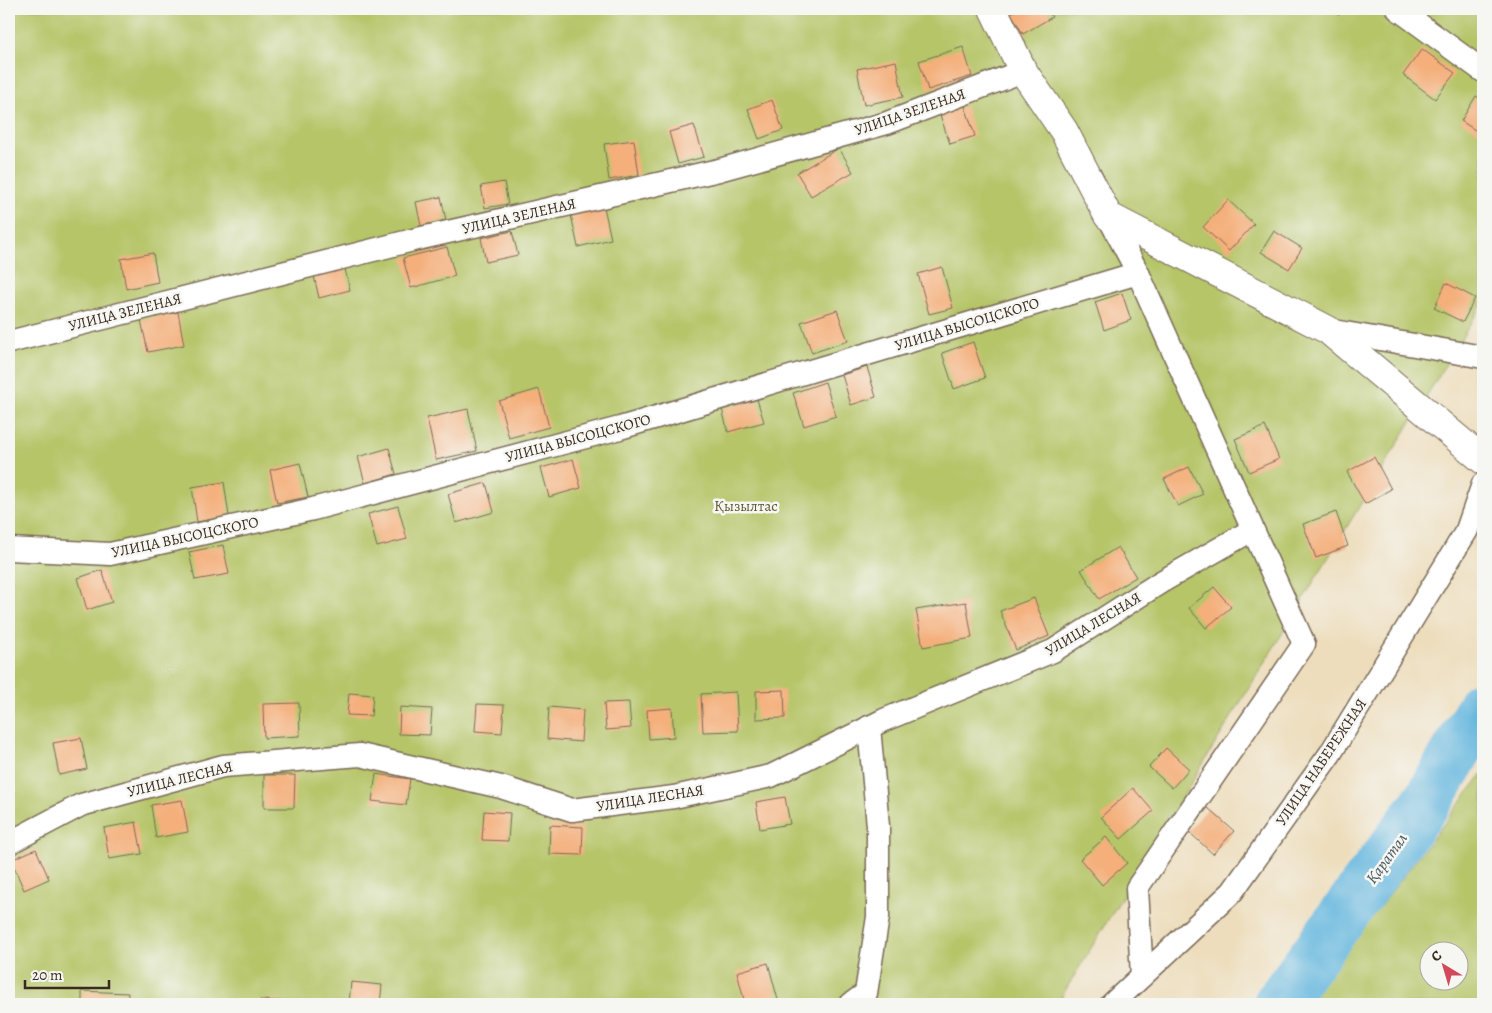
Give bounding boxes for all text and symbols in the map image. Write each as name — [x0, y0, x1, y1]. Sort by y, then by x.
street label: УЛИЦА ЗЕЛЕНАЯ — [852, 84, 968, 140]
street label: УЛИЦА ЗЕЛЕНАЯ — [460, 193, 578, 239]
street label: УЛИЦА ЗЕЛЕНАЯ — [66, 288, 184, 336]
street label: УЛИЦА ВЫСОЦСКОГО — [892, 293, 1042, 355]
street label: УЛИЦА ВЫСОЦСКОГО — [503, 409, 653, 467]
park label: Қызылтас — [714, 496, 778, 516]
street label: УЛИЦА ВЫСОЦСКОГО — [110, 512, 260, 562]
street label: УЛИЦА ЛЕСНАЯ — [1041, 588, 1145, 660]
street label: УЛИЦА НАБЕРЕЖНАЯ — [1271, 695, 1371, 829]
street label: УЛИЦА ЛЕСНАЯ — [125, 756, 235, 802]
street label: УЛИЦА ЛЕСНАЯ — [595, 780, 705, 816]
water label: Қаратал — [1361, 828, 1413, 888]
north arrow — [1420, 940, 1470, 990]
text: С — [1427, 946, 1446, 966]
scale bar — [25, 958, 109, 990]
text: 20 m — [32, 965, 63, 985]

